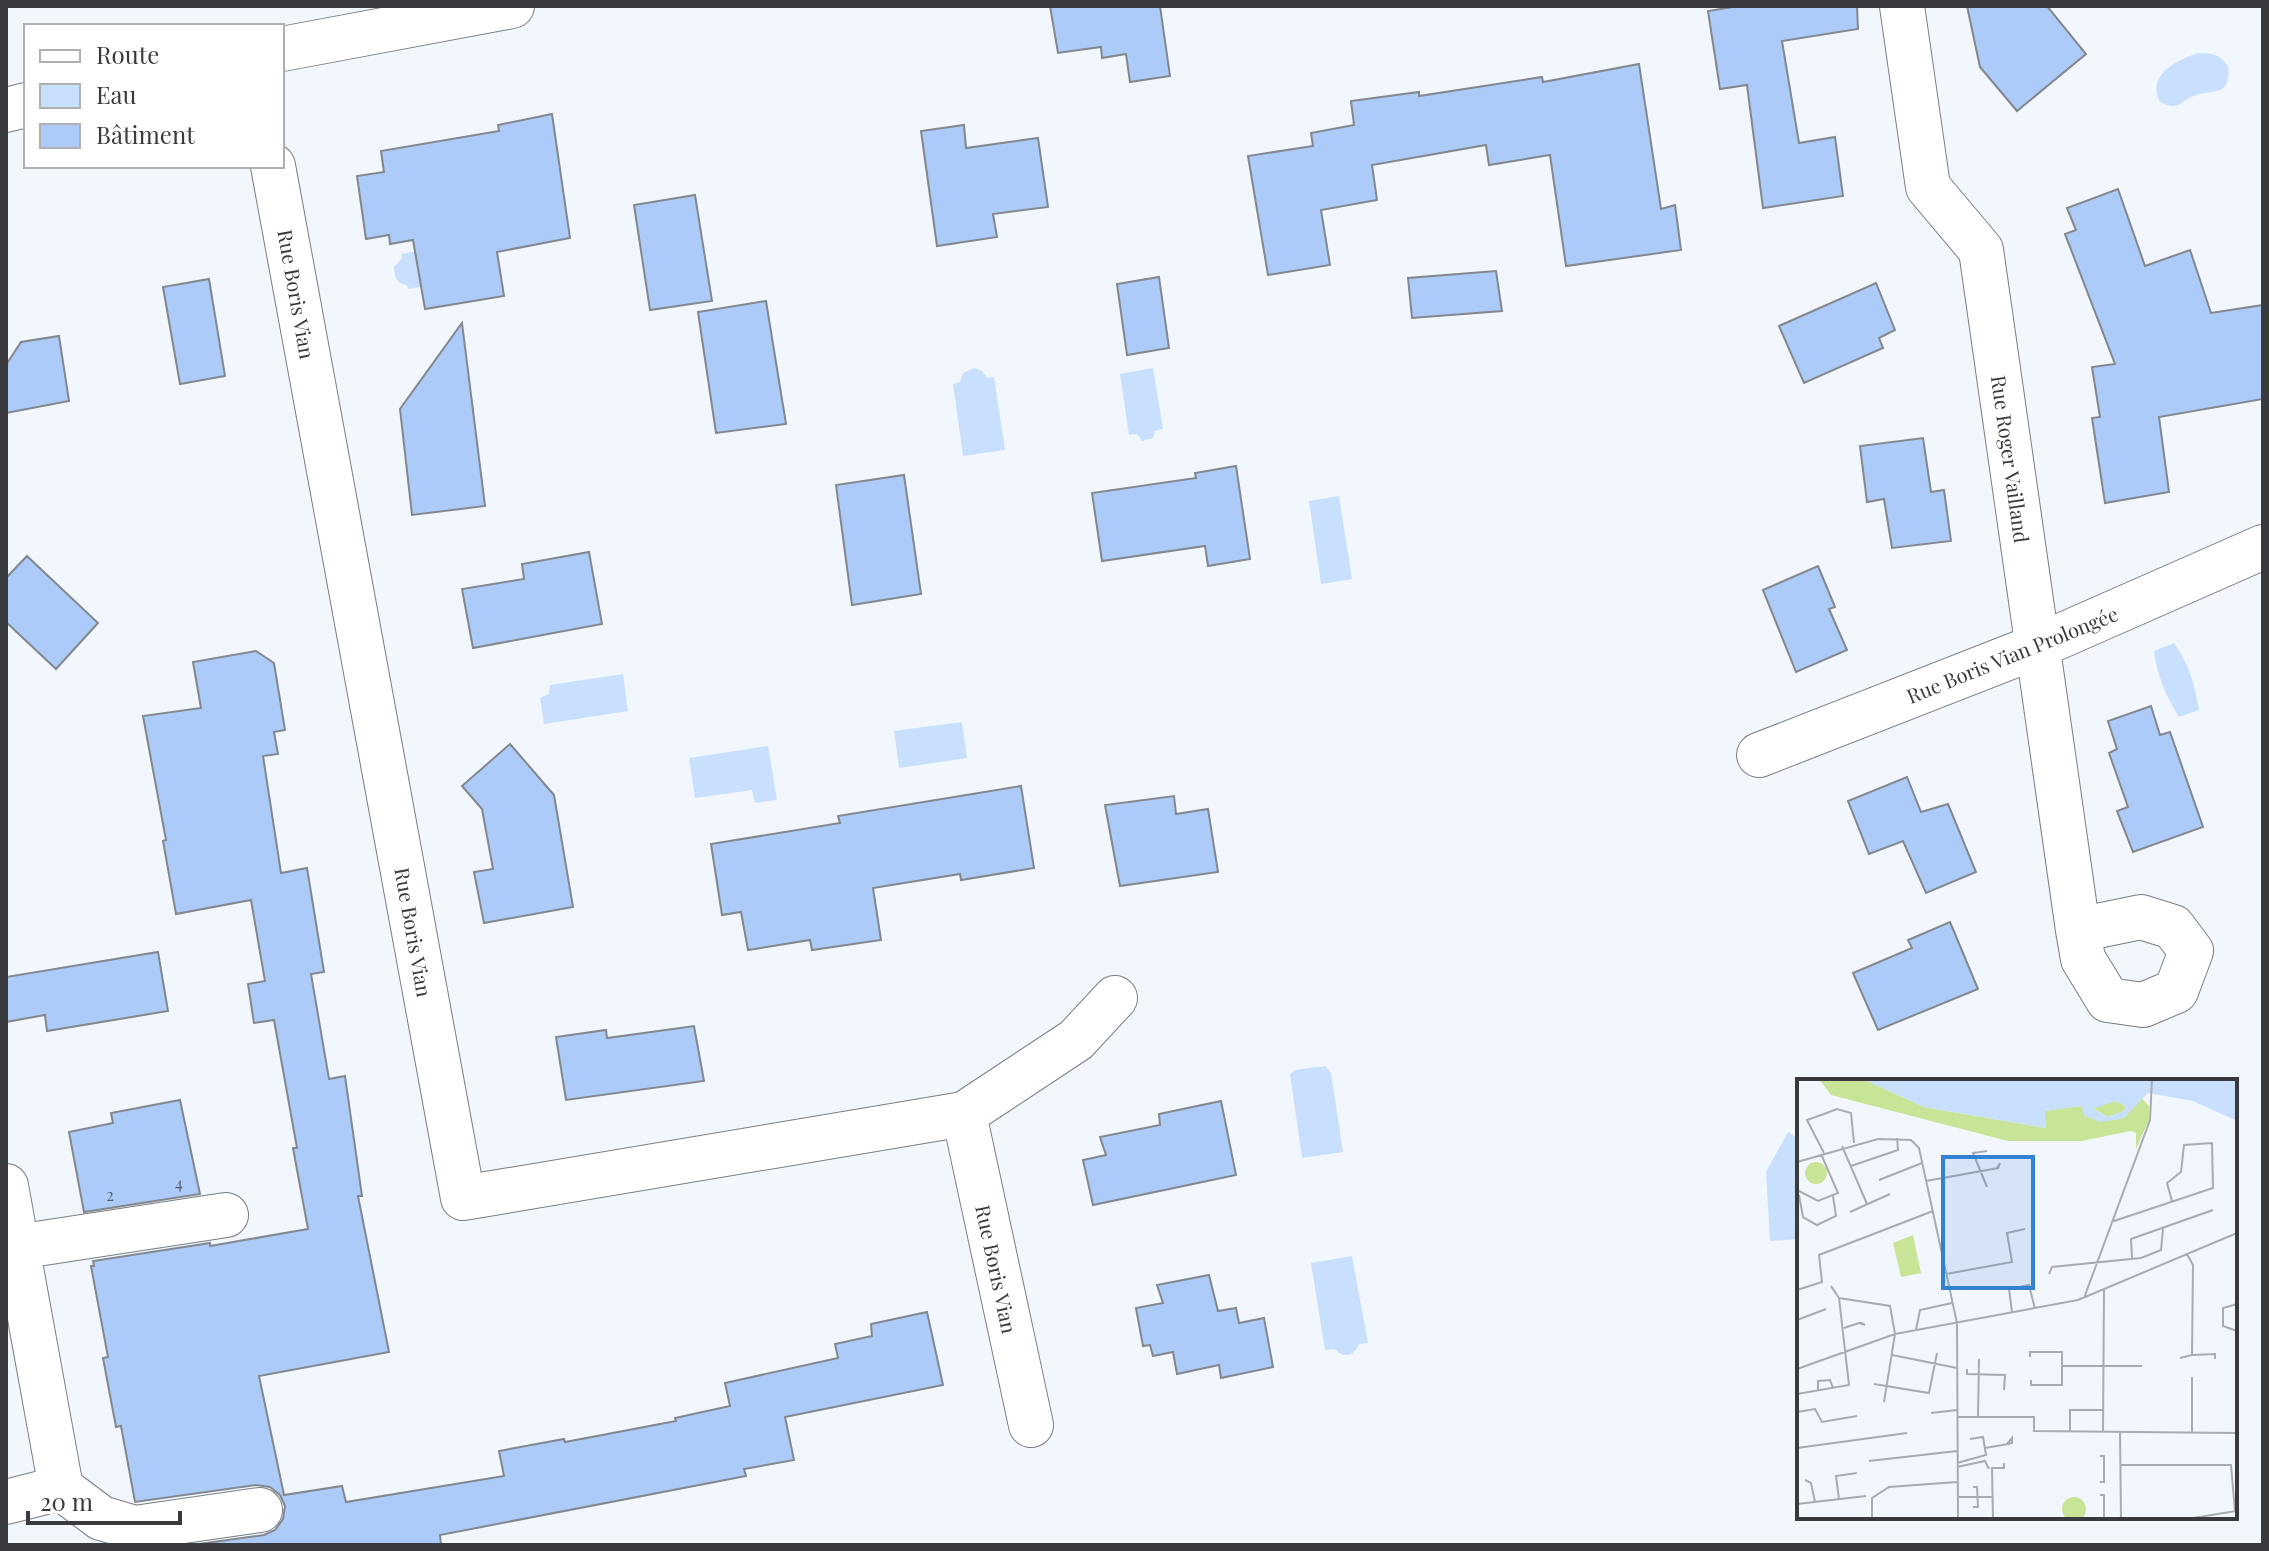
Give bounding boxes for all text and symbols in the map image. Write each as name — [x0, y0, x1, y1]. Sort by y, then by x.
legend — [24, 24, 284, 168]
text: Route — [96, 38, 159, 70]
text: Eau — [96, 78, 137, 110]
text: Bâtiment — [96, 118, 195, 150]
street label: Rue Boris Vian — [272, 227, 322, 361]
street label: Rue Roger Vailland — [1986, 373, 2036, 545]
street label: Rue Boris Vian Prolongée — [1902, 599, 2122, 709]
street label: Rue Boris Vian — [389, 865, 439, 999]
inset map — [1797, 1079, 2237, 1519]
house number: 4 — [175, 1172, 183, 1193]
house number: 2 — [106, 1184, 114, 1205]
street label: Rue Boris Vian — [970, 1202, 1024, 1336]
scale bar — [28, 1475, 180, 1525]
text: 20 m — [40, 1485, 93, 1517]

